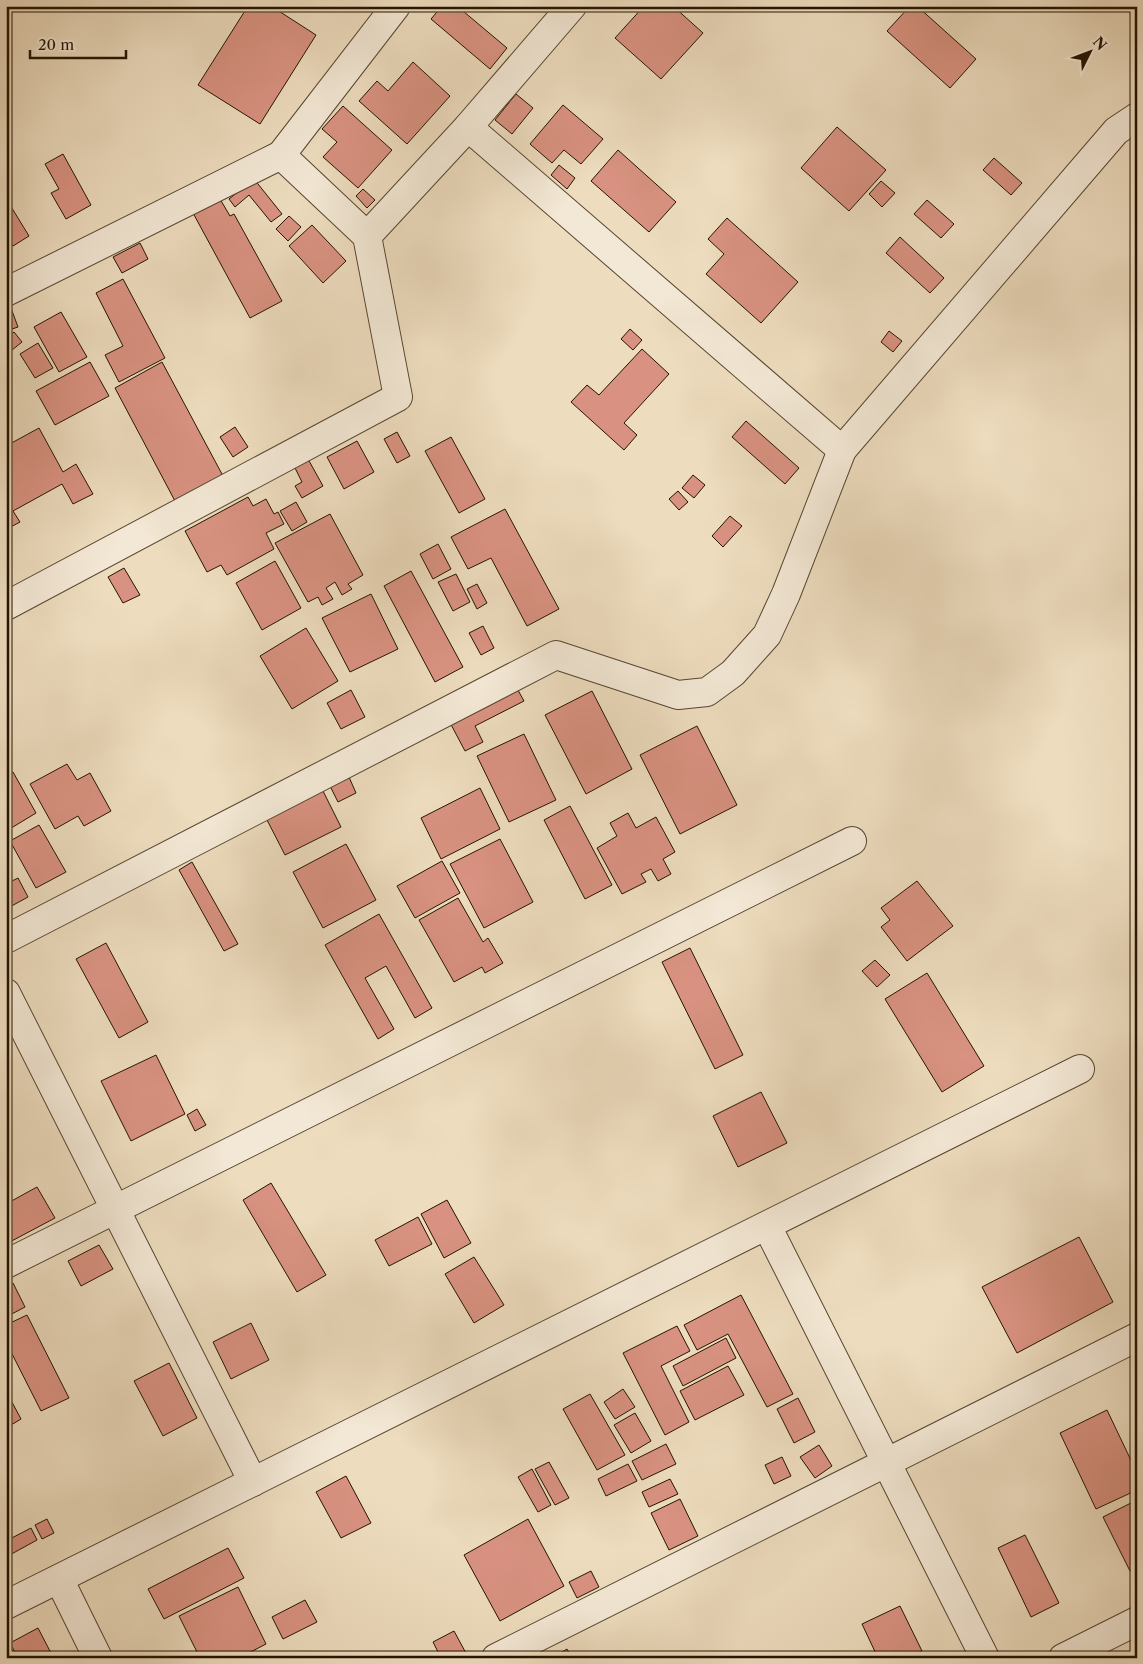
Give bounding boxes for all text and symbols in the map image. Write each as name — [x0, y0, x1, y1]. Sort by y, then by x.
scale bar — [30, 28, 126, 60]
north arrow — [1066, 28, 1116, 78]
text: N — [1089, 33, 1110, 54]
text: 20 m — [38, 35, 74, 54]

